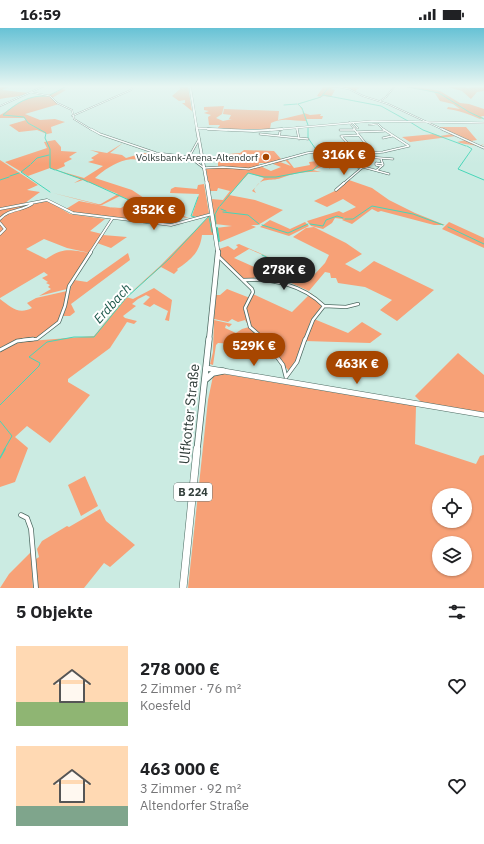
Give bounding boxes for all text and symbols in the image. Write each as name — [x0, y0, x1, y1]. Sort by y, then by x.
text: 16:59 — [20, 5, 61, 24]
pin: 316K € — [311, 142, 377, 176]
text: 316K € — [322, 146, 366, 163]
place label: Volksbank-Arena-Altendorf — [136, 151, 259, 164]
marker: Volksbank-Arena-Altendorf — [261, 152, 271, 162]
pin: 352K € — [121, 197, 187, 231]
text: 352K € — [132, 201, 176, 218]
pin: 278K € — [251, 257, 317, 291]
text: 278K € — [262, 261, 306, 278]
water label: Erdbach — [90, 280, 135, 327]
pin: 529K € — [221, 333, 287, 367]
text: 529K € — [232, 337, 276, 354]
pin: 463K € — [324, 351, 390, 385]
text: 463K € — [335, 355, 379, 372]
street label: Ulfkotter Straße — [175, 363, 203, 465]
road number: B 224 — [174, 483, 212, 501]
map controls — [432, 488, 472, 576]
button: locate — [432, 488, 472, 528]
button: layers — [432, 536, 472, 576]
text: 5 Objekte — [16, 601, 93, 623]
icon: filters — [446, 601, 468, 623]
text: 278 000 € — [140, 658, 220, 680]
icon: home — [48, 662, 96, 710]
icon: heart — [446, 675, 468, 697]
text: 2 Zimmer · 76 m² — [140, 680, 241, 697]
text: Koesfeld — [140, 697, 191, 714]
text: 463 000 € — [140, 758, 220, 780]
icon: home — [48, 762, 96, 810]
icon: heart — [446, 775, 468, 797]
text: 3 Zimmer · 92 m² — [140, 780, 241, 797]
text: Altendorfer Straße — [140, 797, 249, 814]

